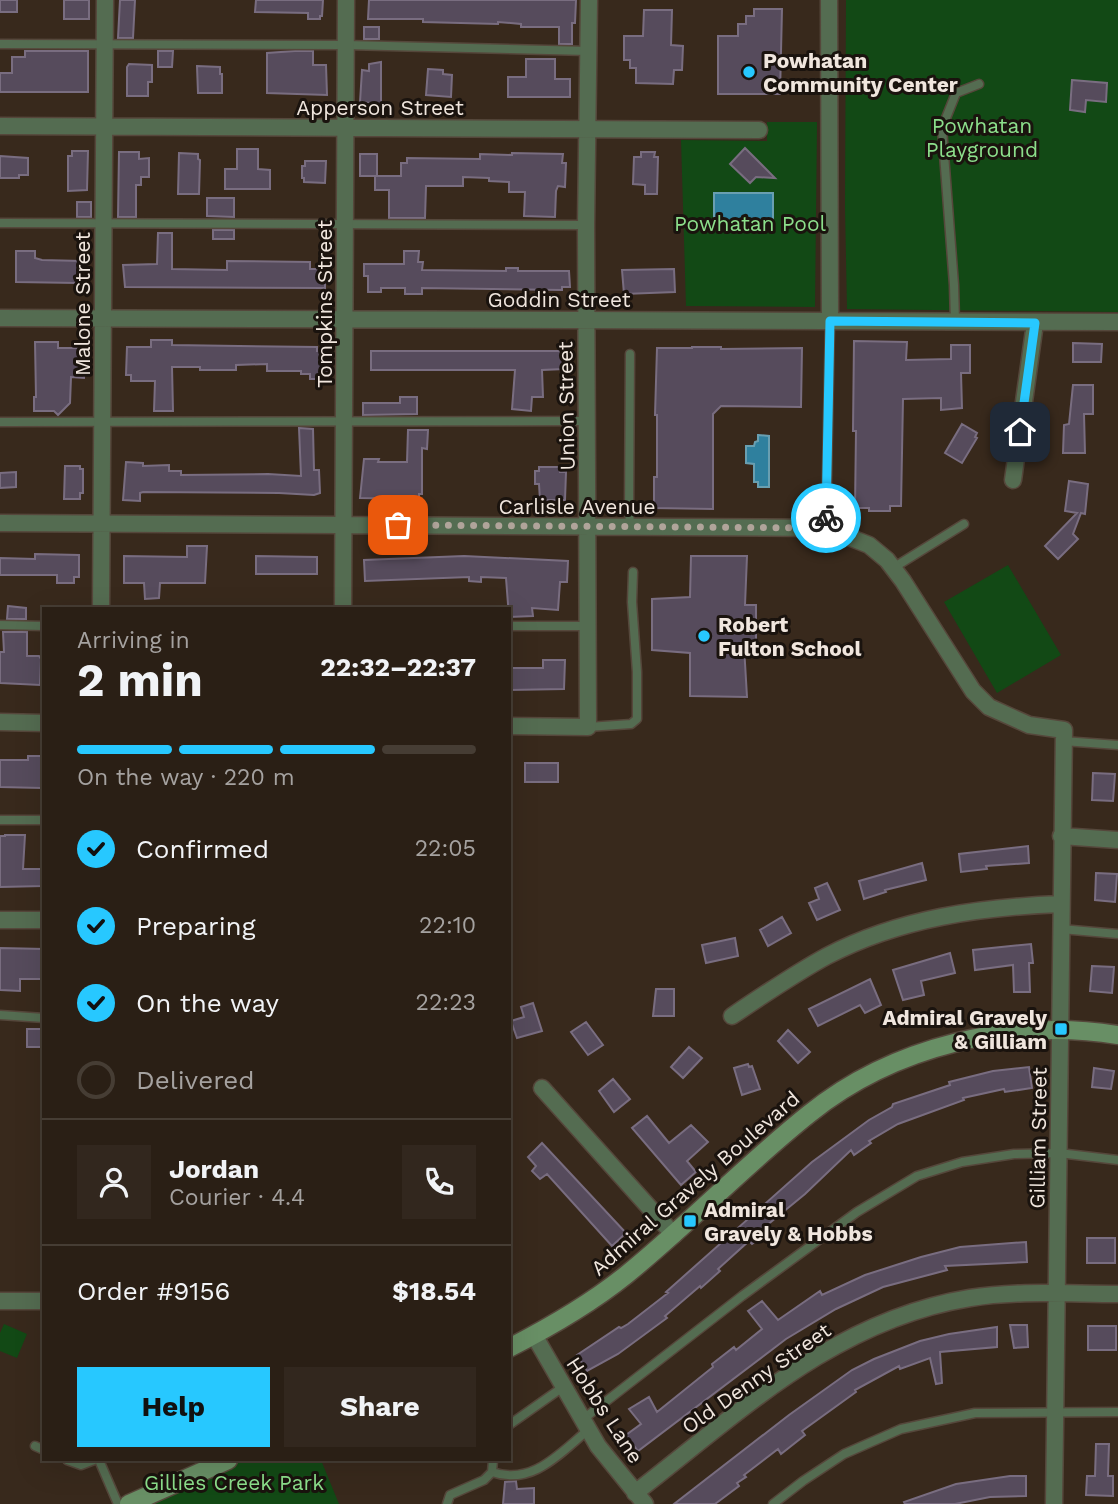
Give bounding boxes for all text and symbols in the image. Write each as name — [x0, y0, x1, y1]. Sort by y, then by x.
place label: Powhatan Community Center — [763, 48, 958, 97]
marker: Powhatan Community Center — [741, 64, 757, 80]
street label: Apperson Street — [296, 95, 464, 120]
park label: Powhatan Playground — [926, 113, 1038, 162]
park label: Powhatan Pool — [674, 211, 827, 236]
street label: Tompkins Street — [312, 220, 337, 388]
street label: Malone Street — [70, 232, 95, 376]
street label: Goddin Street — [487, 287, 631, 312]
street label: Union Street — [552, 341, 580, 471]
pin — [990, 402, 1050, 462]
icon: home — [1001, 413, 1039, 451]
courier — [791, 483, 861, 553]
street label: Carlisle Avenue — [498, 494, 656, 519]
pin — [368, 495, 428, 555]
icon: bike — [807, 499, 845, 537]
icon: bag — [379, 506, 417, 544]
place label: Robert Fulton School — [718, 612, 861, 661]
text: Arriving in — [77, 627, 190, 654]
marker: Robert Fulton School — [696, 628, 712, 644]
text: 22:32–22:37 — [320, 652, 476, 682]
text: 2 min — [77, 653, 203, 707]
text: On the way · 220 m — [77, 764, 295, 791]
icon: check — [77, 830, 115, 868]
text: Confirmed — [136, 834, 269, 864]
text: 22:05 — [415, 835, 476, 862]
icon: check — [77, 907, 115, 945]
text: Preparing — [136, 911, 256, 941]
text: 22:10 — [419, 912, 476, 939]
icon: check — [77, 984, 115, 1022]
text: On the way — [136, 988, 279, 1018]
text: 22:23 — [416, 989, 476, 1016]
place label: Admiral Gravely & Gilliam — [883, 1005, 1047, 1054]
marker: Admiral Gravely & Gilliam — [1053, 1021, 1069, 1037]
text: Delivered — [136, 1065, 255, 1095]
street label: Gilliam Street — [1024, 1067, 1052, 1209]
street label: Admiral Gravely Boulevard — [586, 1086, 804, 1280]
button: person — [77, 1145, 151, 1219]
button: phone — [402, 1145, 476, 1219]
text: Jordan — [169, 1154, 259, 1184]
text: Courier · 4.4 — [169, 1184, 305, 1211]
place label: Admiral Gravely & Hobbs — [704, 1197, 873, 1246]
marker: Admiral Gravely & Hobbs — [682, 1213, 698, 1229]
text: Order #9156 — [77, 1276, 230, 1306]
text: $18.54 — [392, 1276, 476, 1306]
street label: Old Denny Street — [677, 1317, 835, 1439]
street label: Hobbs Lane — [561, 1352, 649, 1468]
button: Help — [77, 1367, 270, 1447]
button: Share — [284, 1367, 476, 1447]
park label: Gillies Creek Park — [144, 1470, 324, 1495]

